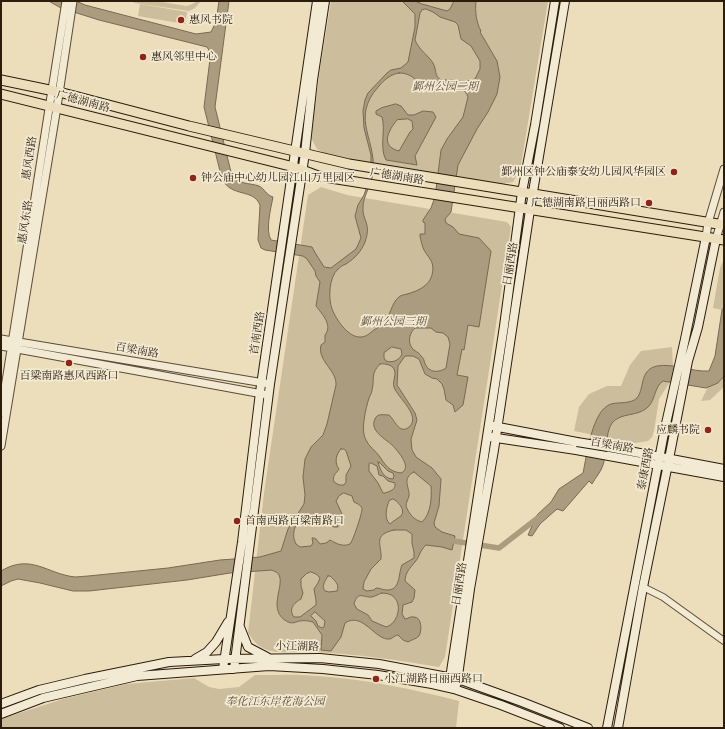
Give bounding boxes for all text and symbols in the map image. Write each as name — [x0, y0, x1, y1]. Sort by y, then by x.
place label: 惠风书院 — [189, 13, 233, 27]
marker: 惠风书院 — [176, 15, 186, 25]
place label: 惠风邻里中心 — [151, 50, 217, 64]
marker: 惠风邻里中心 — [138, 52, 148, 62]
park label: 鄞州公园二期 — [412, 80, 478, 94]
street label: 广德湖南路 — [55, 89, 111, 115]
street label: 惠风西路 — [20, 135, 40, 181]
place label: 鄞州区钟公庙泰安幼儿园风华园区 — [501, 165, 666, 179]
street label: 广德湖南路 — [369, 166, 425, 188]
marker: 鄞州区钟公庙泰安幼儿园风华园区 — [669, 167, 679, 177]
place label: 钟公庙中心幼儿园江山万里园区 — [201, 171, 355, 185]
marker: 钟公庙中心幼儿园江山万里园区 — [188, 173, 198, 183]
place label: 广德湖南路日丽西路口 — [531, 196, 641, 210]
marker: 广德湖南路日丽西路口 — [644, 198, 654, 208]
street label: 惠风东路 — [16, 199, 36, 245]
street label: 日丽西路 — [501, 241, 521, 287]
street label: 首南西路 — [248, 310, 268, 356]
park label: 鄞州公园三期 — [360, 315, 426, 329]
street label: 百梁南路 — [114, 341, 160, 361]
marker: 百梁南路惠风西路口 — [64, 358, 74, 368]
place label: 百梁南路惠风西路口 — [20, 369, 118, 383]
place label: 应麟书院 — [656, 423, 700, 437]
marker: 应麟书院 — [703, 425, 713, 435]
street label: 百梁南路 — [589, 436, 635, 456]
street label: 泰康西路 — [635, 446, 657, 492]
place label: 首南西路百梁南路口 — [245, 514, 344, 528]
marker: 首南西路百梁南路口 — [232, 516, 242, 526]
street label: 日丽西路 — [450, 561, 470, 607]
street label: 小江湖路 — [275, 640, 319, 654]
place label: 小江湖路日丽西路口 — [384, 672, 483, 686]
marker: 小江湖路日丽西路口 — [371, 674, 381, 684]
park label: 奉化江东岸花海公园 — [226, 695, 324, 709]

